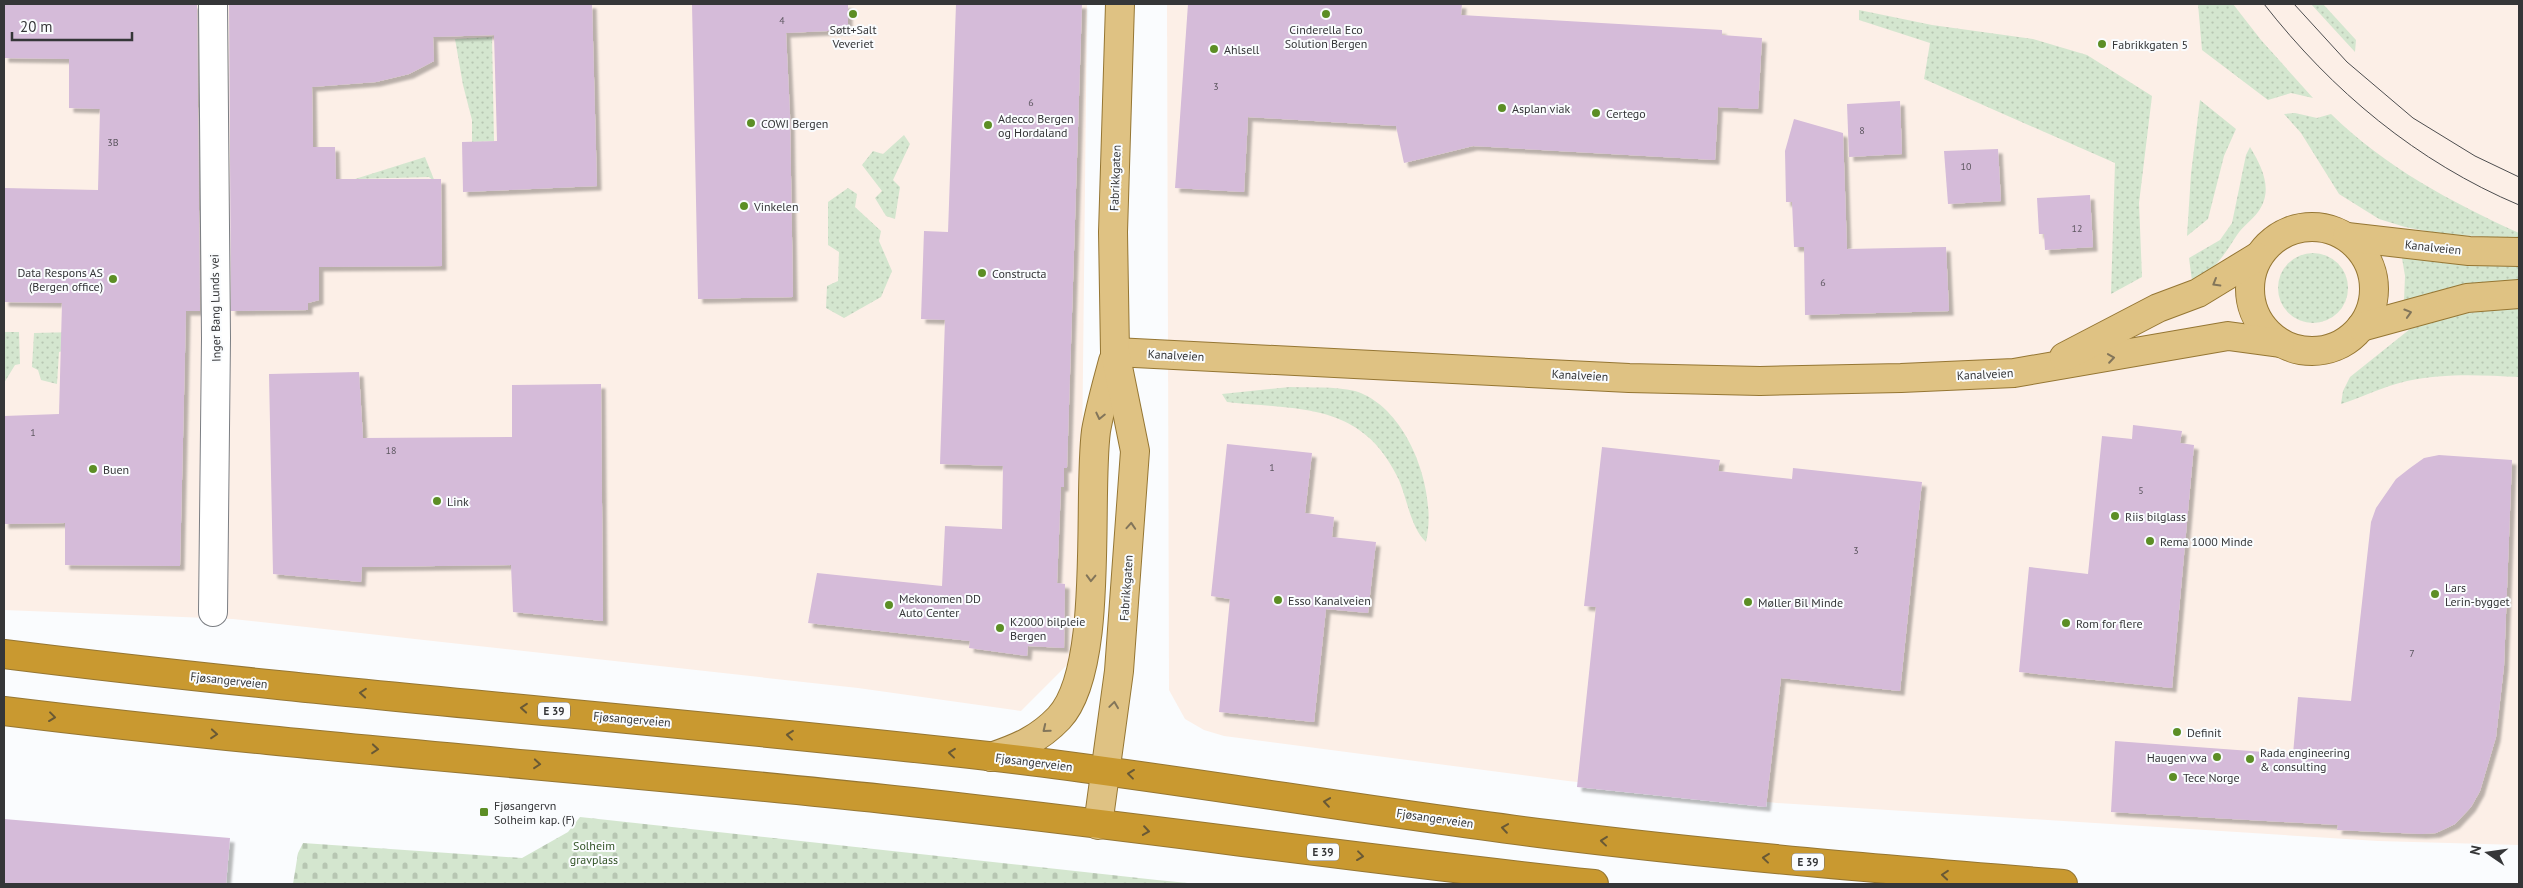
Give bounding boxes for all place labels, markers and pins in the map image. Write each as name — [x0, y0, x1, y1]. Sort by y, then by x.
marker: Søtt+Salt Veveriet — [847, 8, 859, 20]
marker: Cinderella Eco Solution Bergen — [1320, 8, 1332, 20]
place label: Søtt+Salt Veveriet — [830, 22, 876, 51]
place label: Cinderella Eco Solution Bergen — [1285, 22, 1367, 51]
place label: Fabrikkgaten 5 — [2112, 37, 2188, 52]
marker: Fabrikkgaten 5 — [2096, 38, 2108, 50]
place label: Ahlsell — [1224, 42, 1260, 57]
marker: Ahlsell — [1208, 43, 1220, 55]
place label: Asplan viak — [1512, 101, 1571, 116]
marker: Asplan viak — [1496, 102, 1508, 114]
place label: Certego — [1606, 106, 1646, 121]
marker: Certego — [1590, 107, 1602, 119]
place label: Adecco Bergen og Hordaland — [998, 111, 1074, 140]
place label: COWI Bergen — [761, 116, 828, 131]
marker: COWI Bergen — [745, 117, 757, 129]
marker: Adecco Bergen og Hordaland — [982, 119, 994, 131]
place label: Vinkelen — [753, 199, 798, 214]
marker: Vinkelen — [738, 200, 750, 212]
place label: Data Respons AS (Bergen office) — [18, 265, 103, 294]
place label: Constructa — [992, 266, 1047, 281]
marker: Constructa — [976, 267, 988, 279]
marker: Data Respons AS (Bergen office) — [107, 273, 119, 285]
place label: Buen — [103, 462, 129, 477]
marker: Buen — [87, 463, 99, 475]
place label: Link — [447, 494, 469, 509]
marker: Link — [431, 495, 443, 507]
place label: Riis bilglass — [2125, 509, 2186, 524]
marker: Riis bilglass — [2109, 510, 2121, 522]
place label: Rema 1000 Minde — [2160, 534, 2253, 549]
marker: Rema 1000 Minde — [2144, 535, 2156, 547]
place label: Lars Lerin-bygget — [2445, 580, 2510, 609]
marker: Lars Lerin-bygget — [2429, 588, 2441, 600]
place label: Mekonomen DD Auto Center — [899, 591, 981, 620]
place label: Esso Kanalveien — [1288, 593, 1371, 608]
marker: Esso Kanalveien — [1272, 594, 1284, 606]
place label: Møller Bil Minde — [1758, 595, 1843, 610]
marker: Møller Bil Minde — [1742, 596, 1754, 608]
marker: Mekonomen DD Auto Center — [883, 599, 895, 611]
place label: K2000 bilpleie Bergen — [1010, 614, 1085, 643]
place label: Rom for flere — [2076, 616, 2143, 631]
marker: Rom for flere — [2060, 617, 2072, 629]
marker: K2000 bilpleie Bergen — [994, 622, 1006, 634]
place label: Definit — [2187, 725, 2221, 740]
marker: Definit — [2171, 726, 2183, 738]
place label: Rada engineering & consulting — [2260, 745, 2350, 774]
place label: Haugen vva — [2147, 750, 2207, 765]
marker: Haugen vva — [2211, 751, 2223, 763]
marker: Rada engineering & consulting — [2244, 753, 2256, 765]
place label: Tece Norge — [2183, 770, 2240, 785]
marker: Tece Norge — [2167, 771, 2179, 783]
place label: Fjøsangervn Solheim kap. (F) — [494, 798, 575, 827]
marker: Fjøsangervn Solheim kap. (F) — [478, 806, 490, 818]

